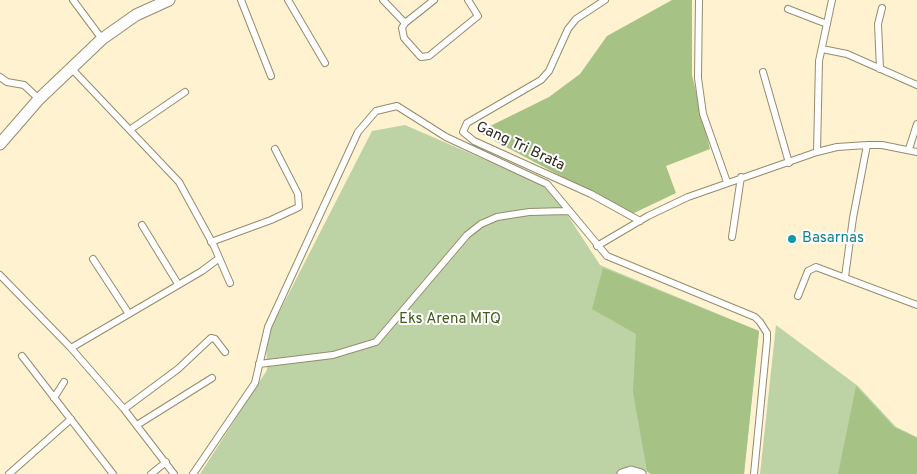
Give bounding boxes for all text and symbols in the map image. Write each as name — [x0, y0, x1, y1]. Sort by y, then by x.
street label: Gang Tri Brata — [473, 119, 567, 175]
place label: Basarnas — [802, 230, 864, 248]
marker: Basarnas — [786, 233, 798, 245]
park label: Eks Arena MTQ — [399, 311, 501, 329]

